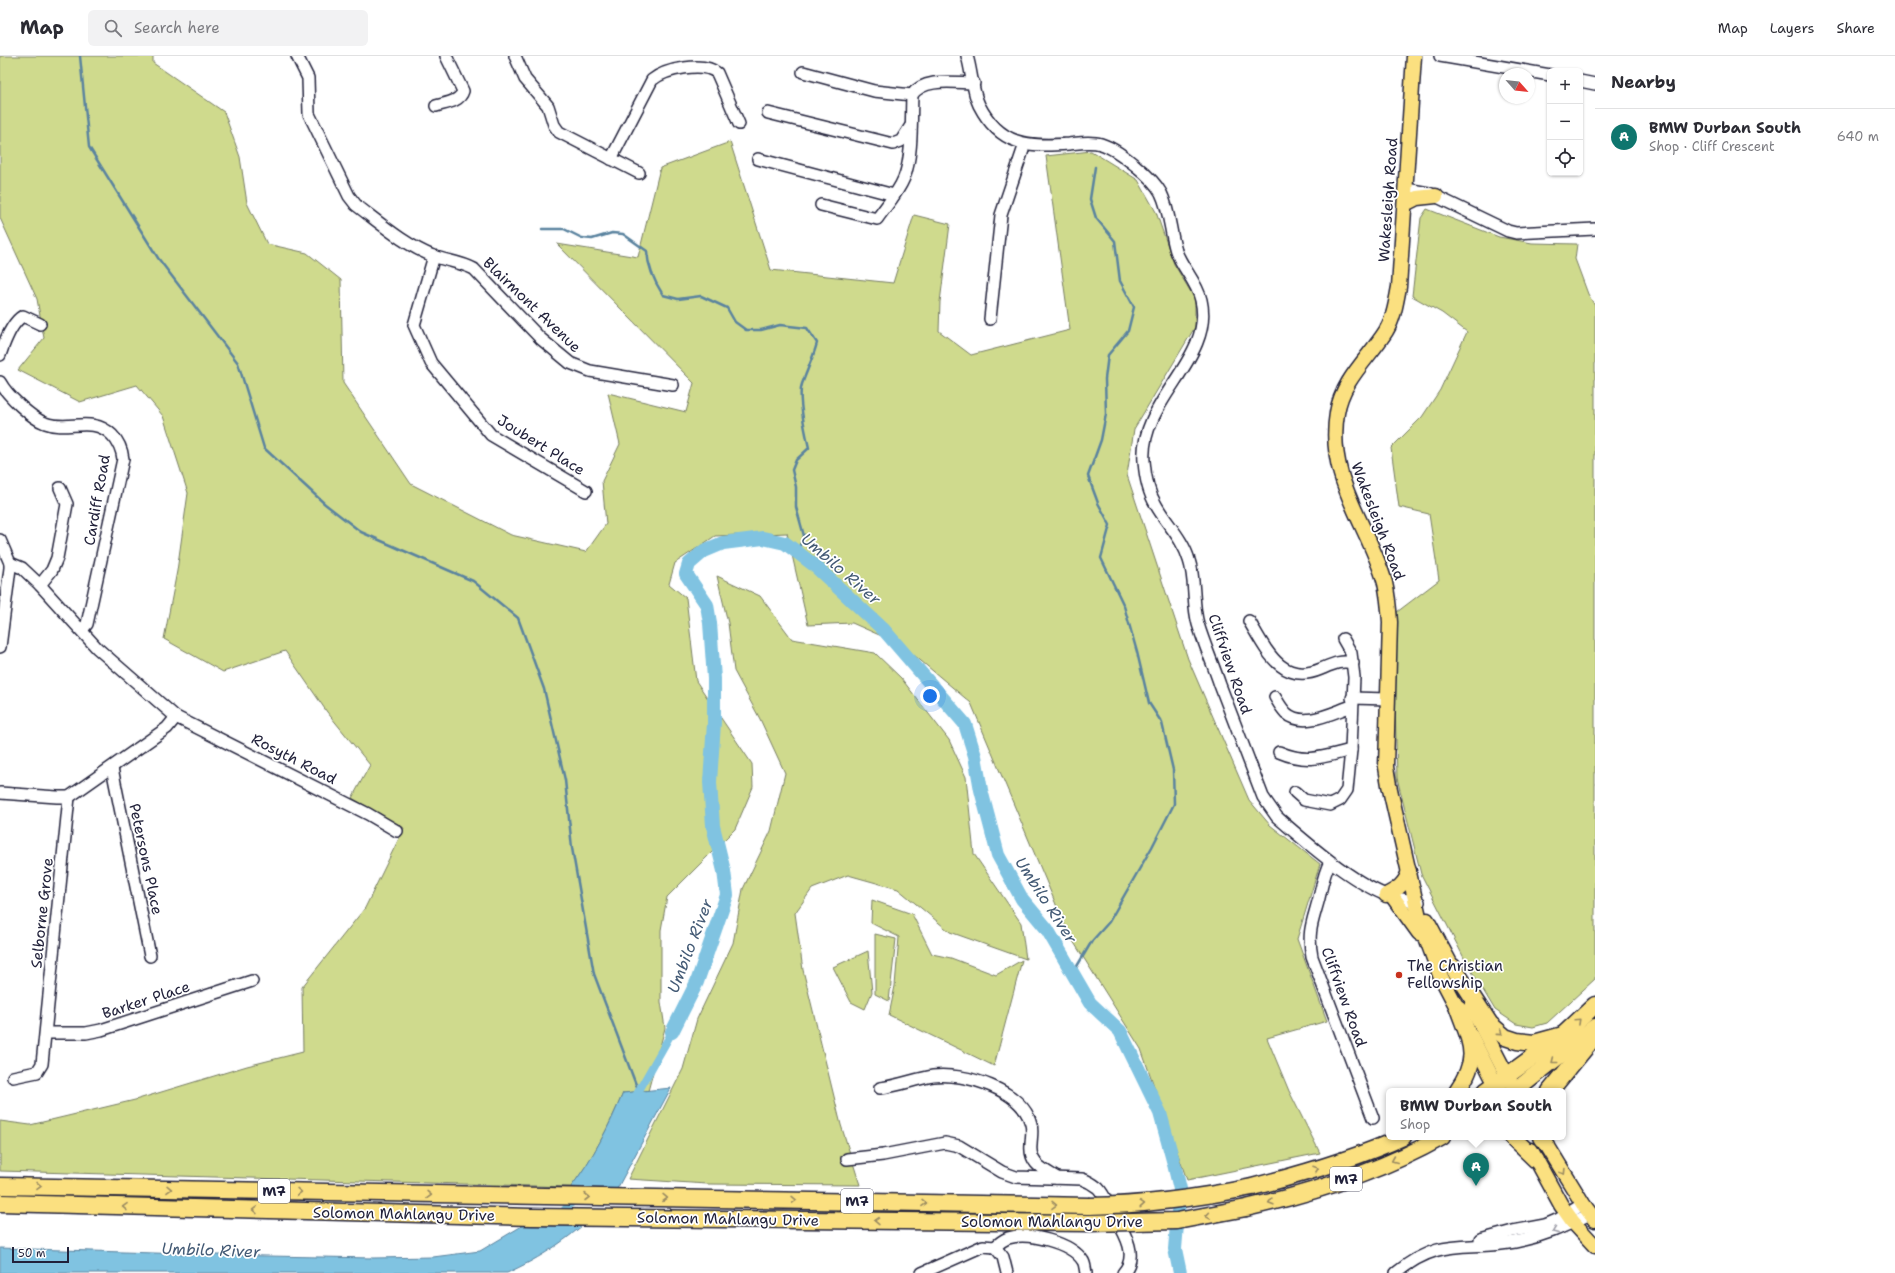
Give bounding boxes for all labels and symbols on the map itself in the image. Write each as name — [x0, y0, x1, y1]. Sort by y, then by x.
north arrow — [1499, 68, 1535, 104]
street label: Wakesleigh Road — [1374, 137, 1402, 263]
street label: Blairmont Avenue — [479, 253, 585, 357]
street label: Joubert Place — [493, 410, 589, 480]
street label: Cardiff Road — [79, 452, 115, 547]
street label: Wakesleigh Road — [1346, 459, 1410, 583]
water label: Umbilo River — [797, 529, 886, 610]
street label: Cliffview Road — [1203, 611, 1257, 717]
your location — [920, 686, 940, 706]
street label: Rosyth Road — [248, 729, 340, 789]
street label: Petersons Place — [124, 802, 168, 916]
water label: Umbilo River — [1010, 853, 1082, 948]
street label: Selborne Grove — [26, 857, 58, 969]
water label: Umbilo River — [662, 896, 718, 996]
street label: Cliffview Road — [1317, 944, 1372, 1050]
place label: The Christian Fellowship — [1407, 956, 1503, 993]
marker: The Christian Fellowship — [1394, 970, 1404, 980]
street label: Barker Place — [100, 976, 192, 1024]
one-way arrow — [1574, 1018, 1581, 1025]
one-way arrow — [1495, 1028, 1503, 1035]
one-way arrow — [1552, 1056, 1559, 1063]
pin: A — [1463, 1153, 1489, 1186]
one-way arrow — [1391, 1155, 1398, 1163]
one-way arrow — [1313, 1166, 1320, 1174]
road number: M7 — [1330, 1167, 1362, 1191]
one-way arrow — [1558, 1168, 1566, 1175]
road number: M7 — [258, 1179, 290, 1203]
one-way arrow — [36, 1182, 42, 1191]
one-way arrow — [166, 1185, 172, 1193]
one-way arrow — [296, 1188, 302, 1196]
road number: M7 — [841, 1189, 873, 1213]
one-way arrow — [426, 1190, 432, 1199]
one-way arrow — [584, 1193, 590, 1201]
one-way arrow — [662, 1194, 668, 1202]
one-way arrow — [791, 1196, 797, 1204]
one-way arrow — [1268, 1197, 1275, 1206]
one-way arrow — [921, 1199, 927, 1207]
one-way arrow — [1139, 1199, 1145, 1208]
one-way arrow — [1051, 1201, 1057, 1209]
one-way arrow — [122, 1202, 128, 1211]
street label: Solomon Mahlangu Drive — [313, 1202, 495, 1226]
one-way arrow — [252, 1206, 258, 1214]
street label: Solomon Mahlangu Drive — [637, 1207, 819, 1231]
one-way arrow — [1205, 1211, 1211, 1220]
street label: Solomon Mahlangu Drive — [961, 1212, 1143, 1232]
one-way arrow — [874, 1217, 880, 1225]
one-way arrow — [1552, 1227, 1559, 1235]
water label: Umbilo River — [161, 1238, 261, 1262]
scale bar — [12, 1245, 69, 1264]

